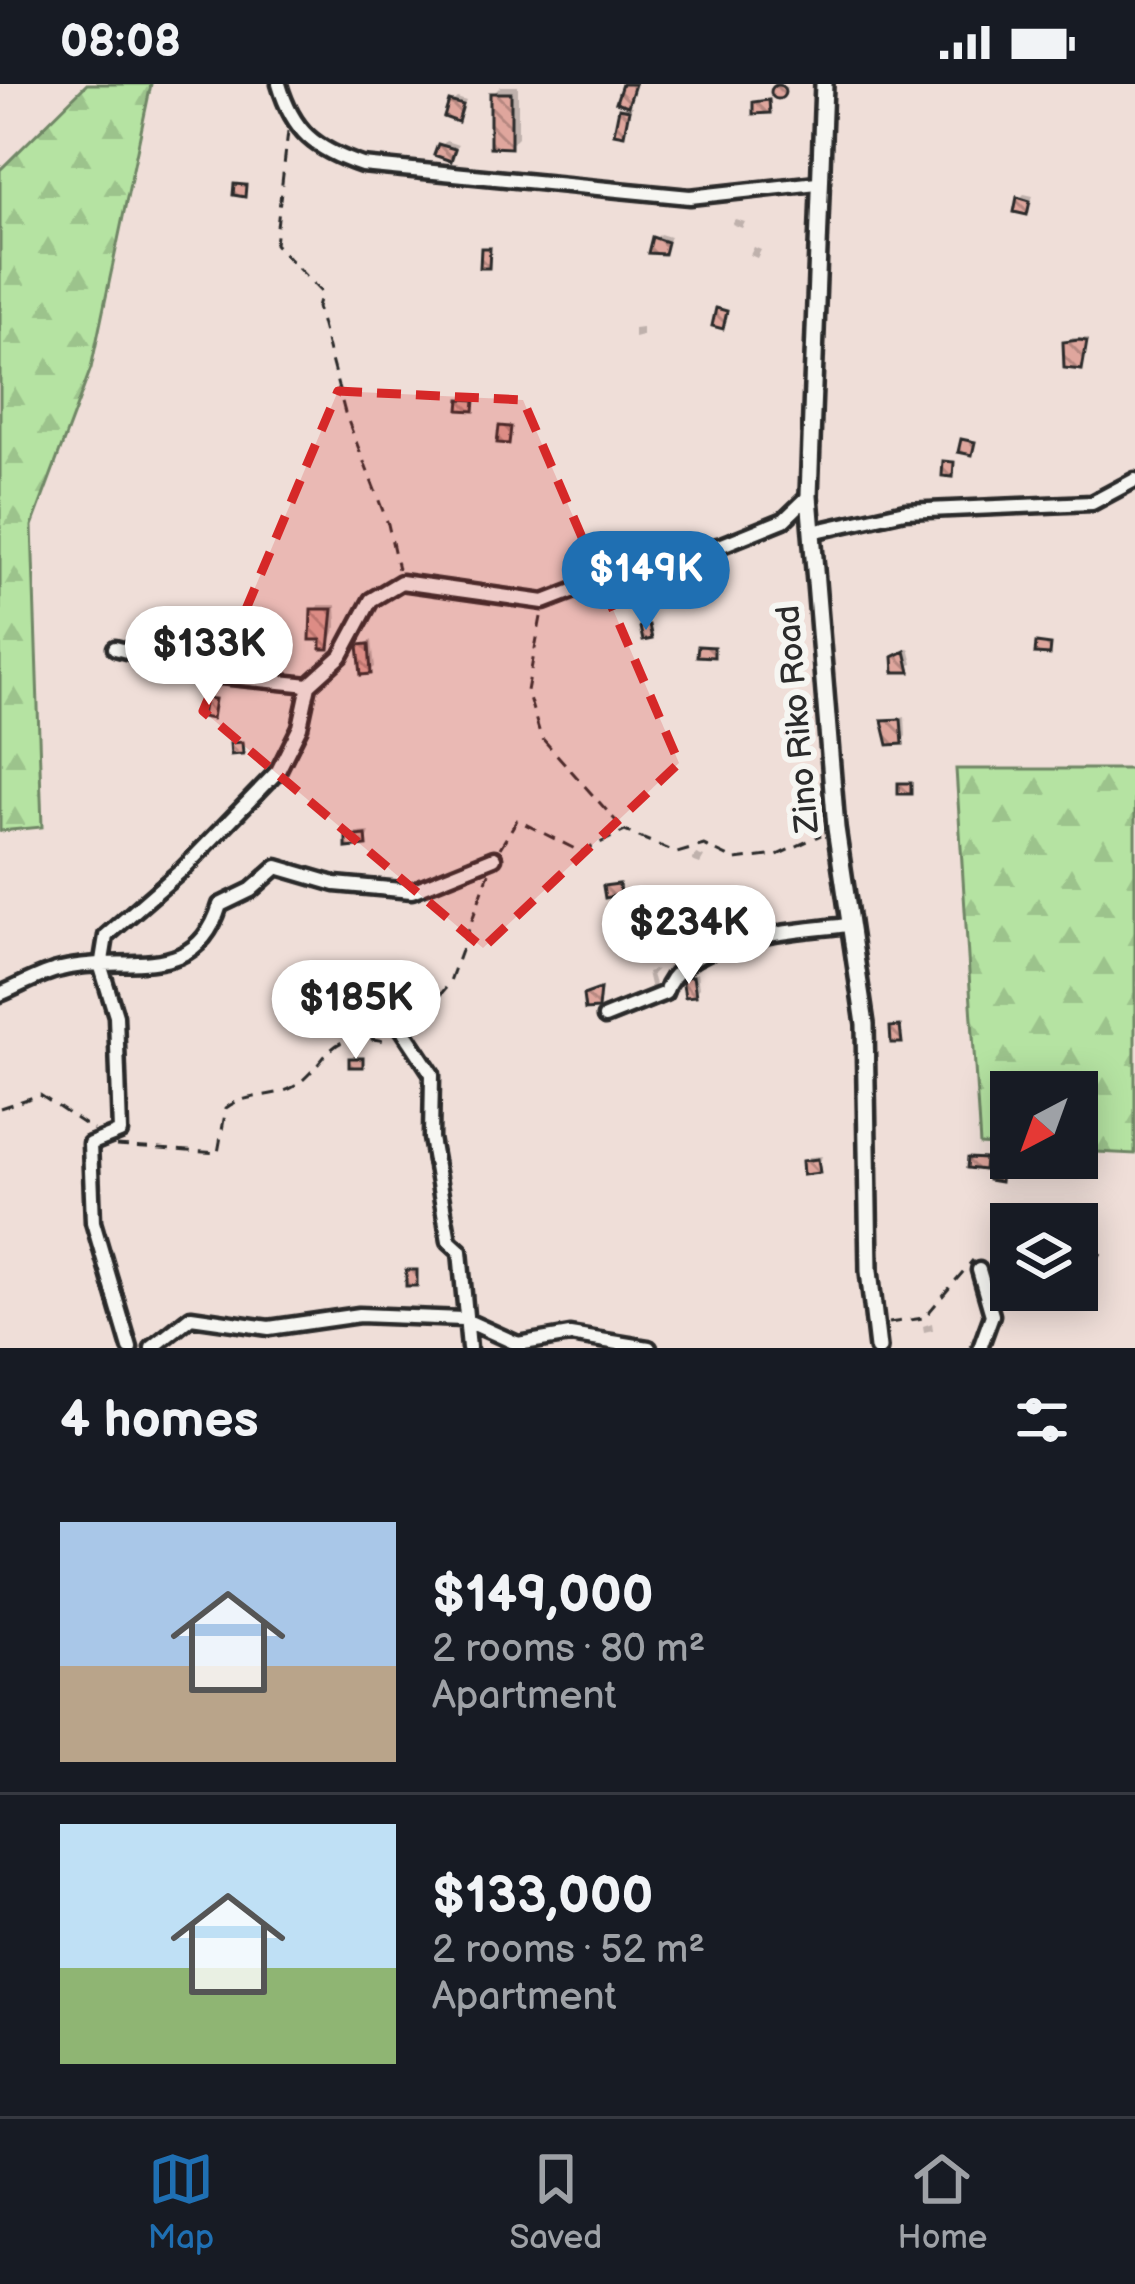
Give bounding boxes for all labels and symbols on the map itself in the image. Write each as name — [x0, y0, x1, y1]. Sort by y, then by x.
pin: $149K — [562, 531, 730, 633]
street label: Zino Riko Road — [768, 603, 828, 836]
pin: $133K — [125, 606, 293, 708]
pin: $234K — [605, 885, 773, 987]
pin: $185K — [272, 960, 440, 1062]
north arrow — [990, 1071, 1098, 1179]

